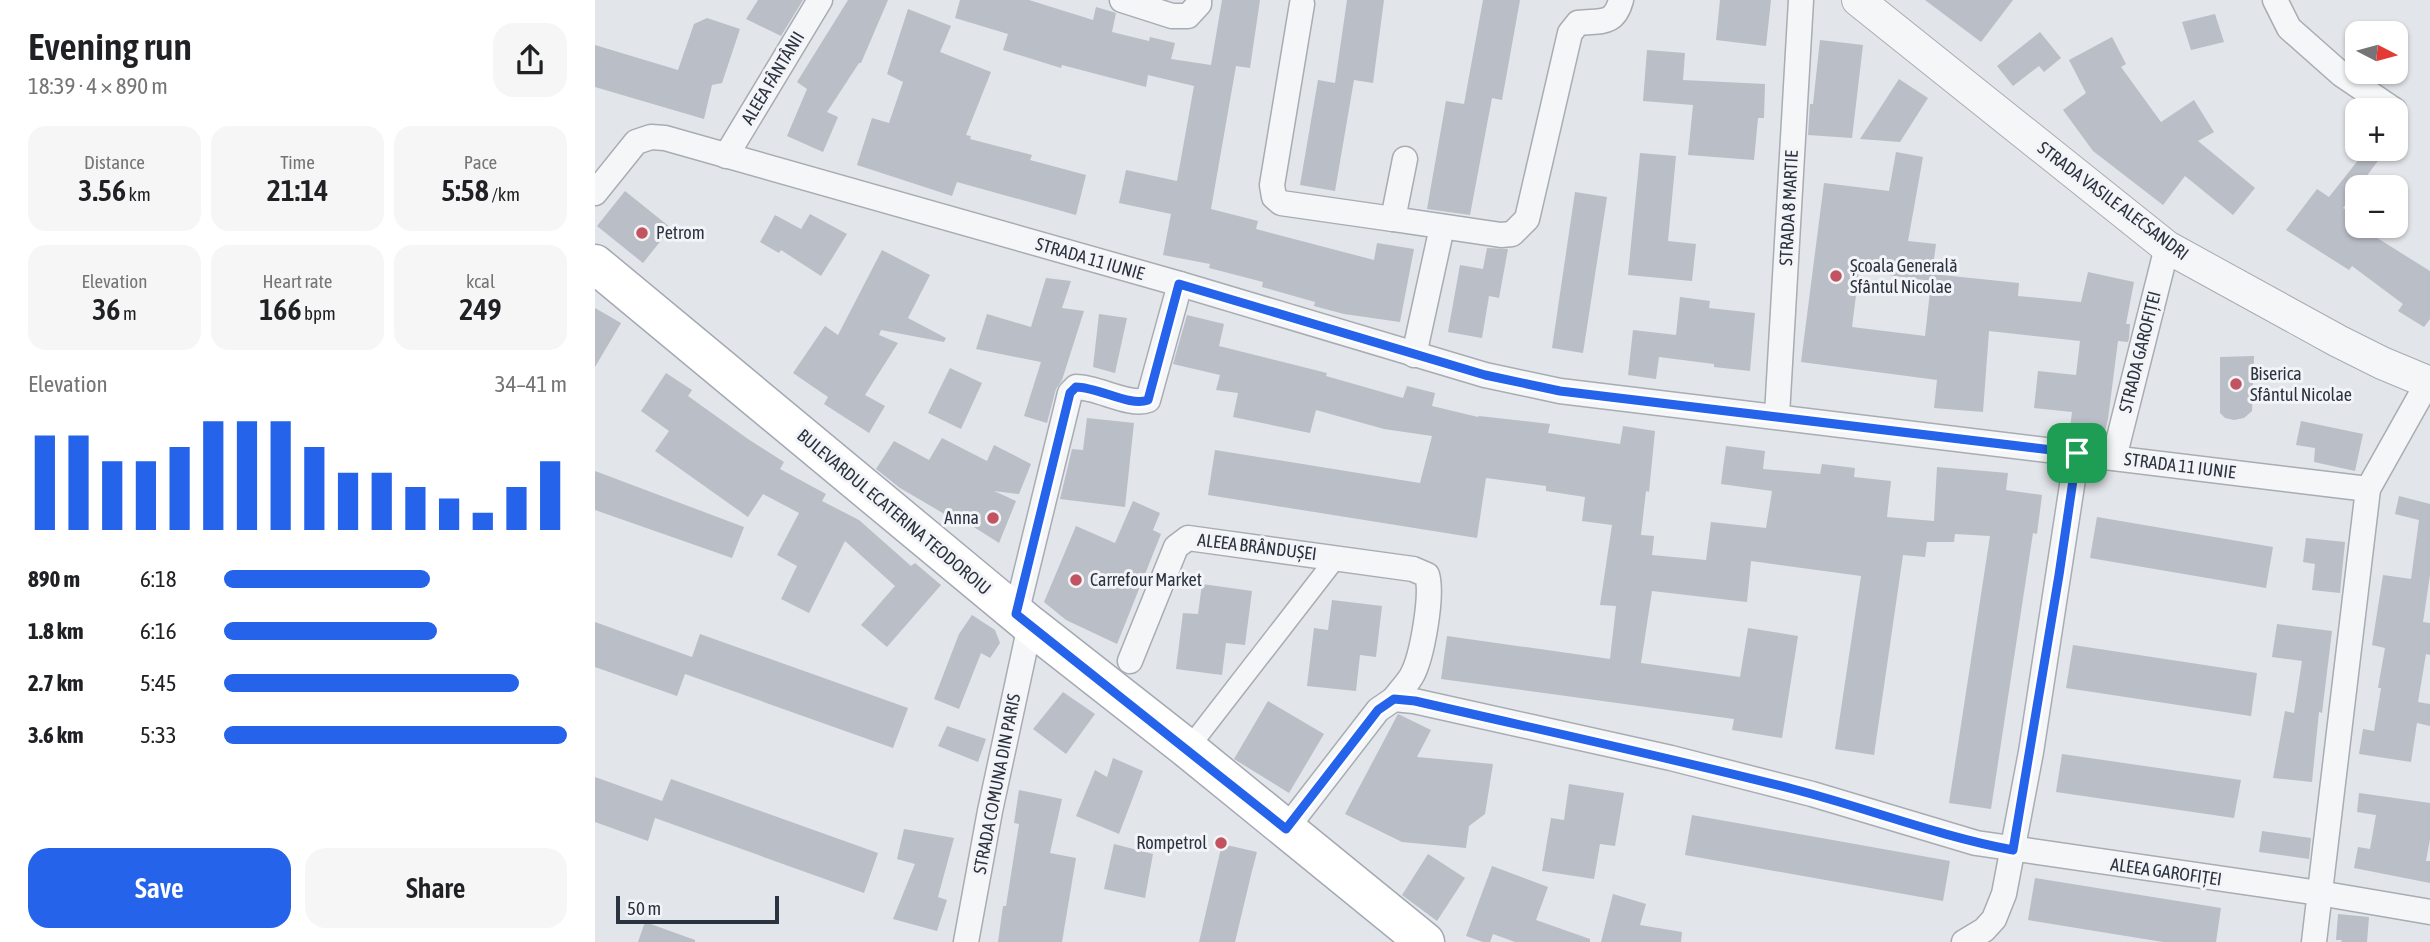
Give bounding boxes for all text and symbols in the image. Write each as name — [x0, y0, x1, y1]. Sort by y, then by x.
north arrow — [2345, 21, 2408, 84]
map controls — [2345, 21, 2408, 238]
button: share — [493, 23, 567, 97]
text: Evening run — [28, 25, 192, 68]
street label: ALEEA FÂNTÂNII — [737, 28, 808, 128]
text: 18:39 · 4 × 890 m — [28, 73, 168, 99]
button: + — [2345, 98, 2408, 161]
street label: STRADA VASILE ALECSANDRI — [2034, 137, 2193, 264]
street label: STRADA 8 MARTIE — [1775, 149, 1802, 266]
text: Distance — [84, 151, 145, 173]
text: Time — [280, 151, 315, 173]
text: Pace — [464, 151, 497, 173]
text: 3.56 — [78, 173, 126, 207]
text: 21:14 — [267, 173, 328, 207]
text: 5:58 — [441, 173, 489, 207]
button: − — [2345, 175, 2408, 238]
text: km — [126, 183, 151, 205]
text: /km — [489, 183, 520, 205]
place label: Petrom — [656, 222, 705, 243]
marker: Petrom — [634, 225, 650, 241]
street label: STRADA 11 IUNIE — [1033, 233, 1147, 284]
place label: Școala Generală Sfântul Nicolae — [1850, 255, 1958, 297]
marker: Școala Generală Sfântul Nicolae — [1828, 268, 1844, 284]
text: Elevation — [82, 270, 147, 292]
text: Heart rate — [263, 270, 332, 292]
text: kcal — [466, 270, 495, 292]
street label: STRADA GAROFIȚEI — [2114, 289, 2165, 415]
text: 36 — [92, 292, 120, 326]
text: 166 — [259, 292, 302, 326]
text: 249 — [459, 292, 502, 326]
text: m — [120, 302, 137, 324]
text: bpm — [302, 302, 336, 324]
place label: Biserica Sfântul Nicolae — [2250, 363, 2352, 405]
text: Elevation — [28, 371, 108, 397]
text: 34–41 m — [495, 371, 567, 397]
marker: Biserica Sfântul Nicolae — [2228, 376, 2244, 392]
pin — [2047, 423, 2107, 483]
street label: BULEVARDUL ECATERINA TEODOROIU — [793, 424, 995, 599]
icon: arrive — [2058, 434, 2096, 472]
street label: STRADA 11 IUNIE — [2123, 448, 2237, 483]
place label: Anna — [944, 507, 979, 528]
marker: Anna — [985, 510, 1001, 526]
street label: ALEEA BRÂNDUȘEI — [1196, 529, 1318, 564]
text: 890 m — [28, 566, 80, 592]
text: 6:18 — [140, 566, 177, 592]
place label: Carrefour Market — [1090, 569, 1202, 590]
marker: Carrefour Market — [1068, 572, 1084, 588]
text: 1.8 km — [28, 618, 84, 644]
text: 6:16 — [140, 618, 177, 644]
text: 2.7 km — [28, 670, 84, 696]
text: 5:45 — [140, 670, 177, 696]
street label: STRADA COMUNA DIN PARIS — [969, 691, 1024, 876]
text: 3.6 km — [28, 722, 84, 748]
text: 5:33 — [140, 722, 177, 748]
place label: Rompetrol — [1136, 832, 1207, 853]
marker: Rompetrol — [1213, 835, 1229, 851]
button: Save — [28, 848, 291, 928]
button: Share — [305, 848, 567, 928]
street label: ALEEA GAROFIȚEI — [2109, 853, 2223, 890]
scale bar — [616, 893, 779, 925]
text: 50 m — [627, 897, 661, 919]

